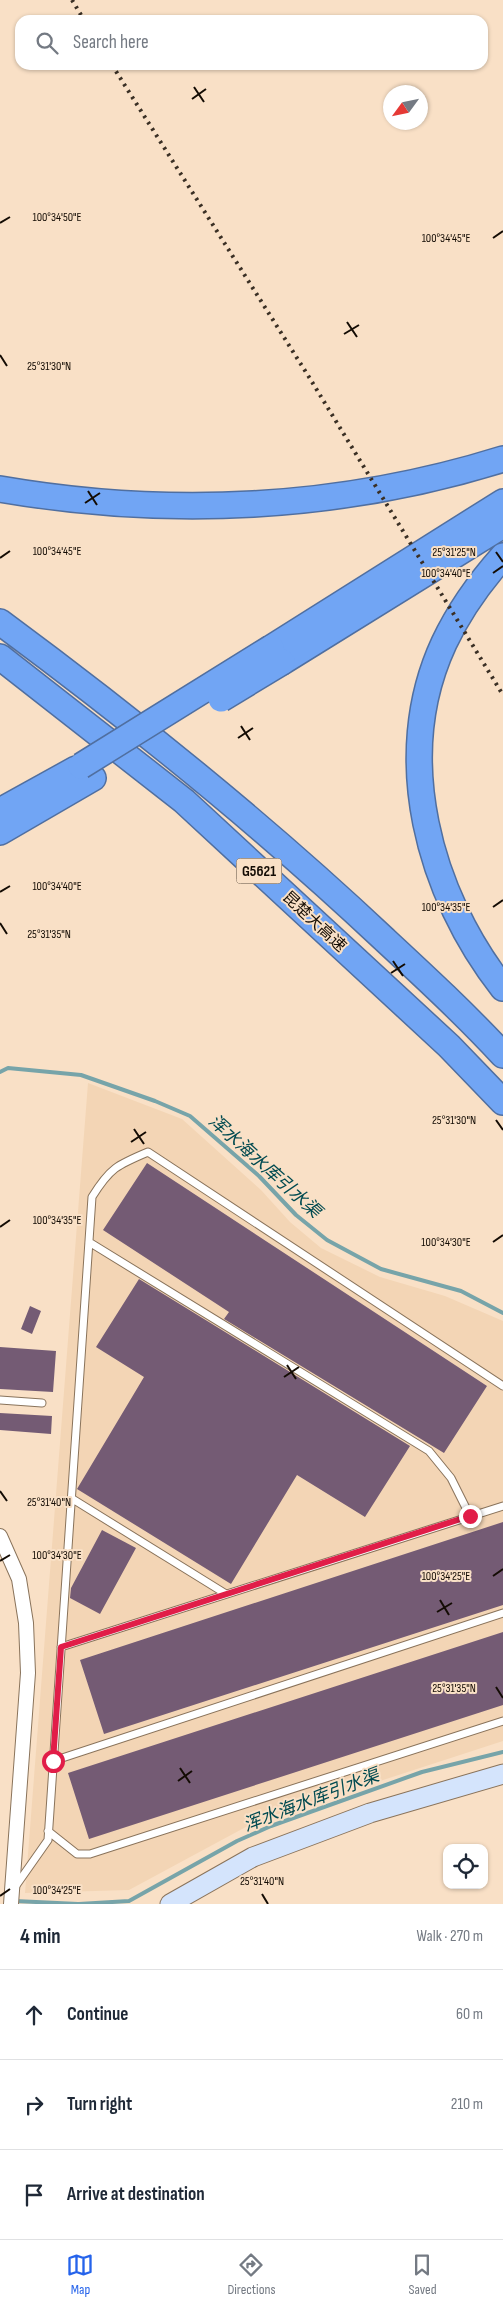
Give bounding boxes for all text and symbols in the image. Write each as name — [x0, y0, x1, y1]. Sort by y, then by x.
search box — [15, 15, 488, 70]
icon: search — [33, 29, 61, 57]
text: Search here — [73, 31, 149, 54]
north arrow — [383, 85, 428, 130]
text: 100°34'50"E — [32, 210, 82, 225]
text: 100°34'45"E — [422, 231, 470, 246]
text: 25°31'30"N — [27, 359, 71, 374]
text: 100°34'45"E — [33, 544, 81, 559]
text: 25°31'25"N — [432, 545, 476, 560]
text: 100°34'40"E — [421, 566, 471, 581]
road number: G5621 — [236, 858, 282, 884]
text: 100°34'40"E — [32, 879, 82, 894]
street label: 昆楚大高速 — [278, 888, 350, 956]
text: 100°34'35"E — [422, 900, 470, 915]
text: 25°31'35"N — [27, 927, 71, 942]
water label: 浑水海水库引水渠 — [204, 1110, 327, 1224]
text: 25°31'30"N — [432, 1113, 476, 1128]
text: 100°34'35"E — [33, 1213, 81, 1228]
text: 100°34'30"E — [421, 1235, 471, 1250]
text: 25°31'40"N — [27, 1495, 71, 1510]
route end — [459, 1505, 482, 1528]
text: 100°34'30"E — [32, 1548, 82, 1563]
text: 100°34'25"E — [422, 1569, 470, 1584]
text: 25°31'35"N — [432, 1681, 476, 1696]
route start — [42, 1750, 65, 1773]
water label: 浑水海水库引水渠 — [240, 1764, 385, 1836]
map controls — [443, 1844, 488, 1889]
button: locate — [443, 1844, 488, 1889]
text: 25°31'40"N — [240, 1874, 284, 1889]
text: 100°34'25"E — [33, 1883, 81, 1898]
text: 4 min — [20, 1924, 61, 1949]
text: Walk · 270 m — [417, 1927, 483, 1946]
icon: ahead — [20, 2001, 48, 2029]
text: Continue — [67, 2003, 128, 2026]
text: 60 m — [456, 2005, 483, 2024]
icon: right — [20, 2091, 48, 2119]
text: Turn right — [67, 2093, 132, 2116]
text: 210 m — [451, 2095, 483, 2114]
icon: arrive — [20, 2181, 48, 2209]
text: Arrive at destination — [67, 2183, 205, 2206]
tab: Map — [66, 2251, 94, 2298]
tab: Directions — [227, 2251, 276, 2298]
tab: Saved — [408, 2251, 437, 2298]

